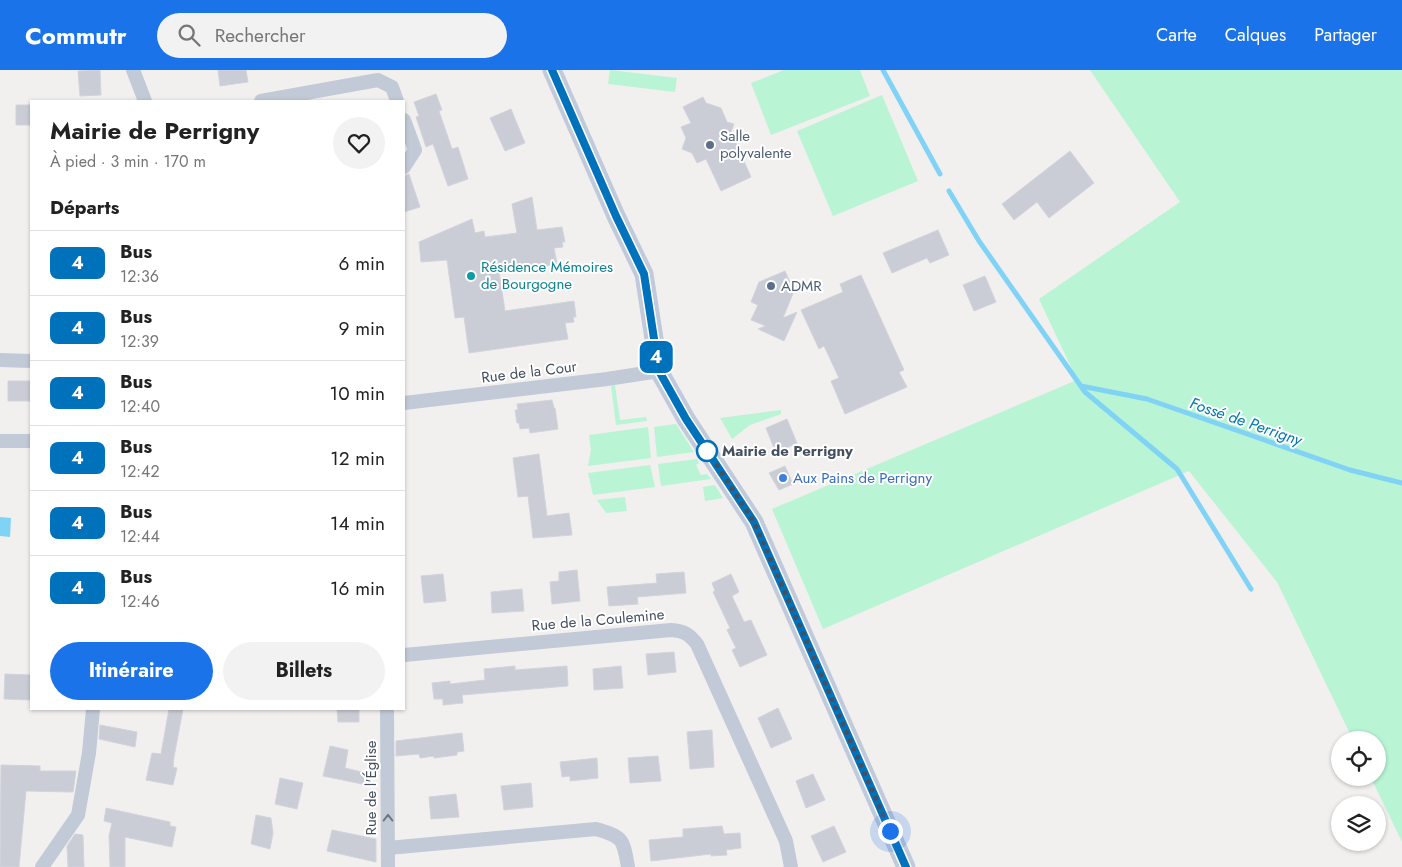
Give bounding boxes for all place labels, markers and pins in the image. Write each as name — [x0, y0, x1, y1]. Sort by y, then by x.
place label: Salle polyvalente — [720, 125, 792, 164]
marker: Salle polyvalente — [704, 139, 716, 151]
place label: Résidence Mémoires de Bourgogne — [481, 256, 613, 295]
marker: Résidence Mémoires de Bourgogne — [465, 270, 477, 282]
place label: ADMR — [781, 275, 822, 297]
marker: ADMR — [765, 280, 777, 292]
marker: Mairie de Perrigny — [696, 440, 718, 462]
place label: Mairie de Perrigny — [722, 440, 853, 462]
place label: Aux Pains de Perrigny — [793, 467, 932, 489]
marker: Aux Pains de Perrigny — [777, 472, 789, 484]

